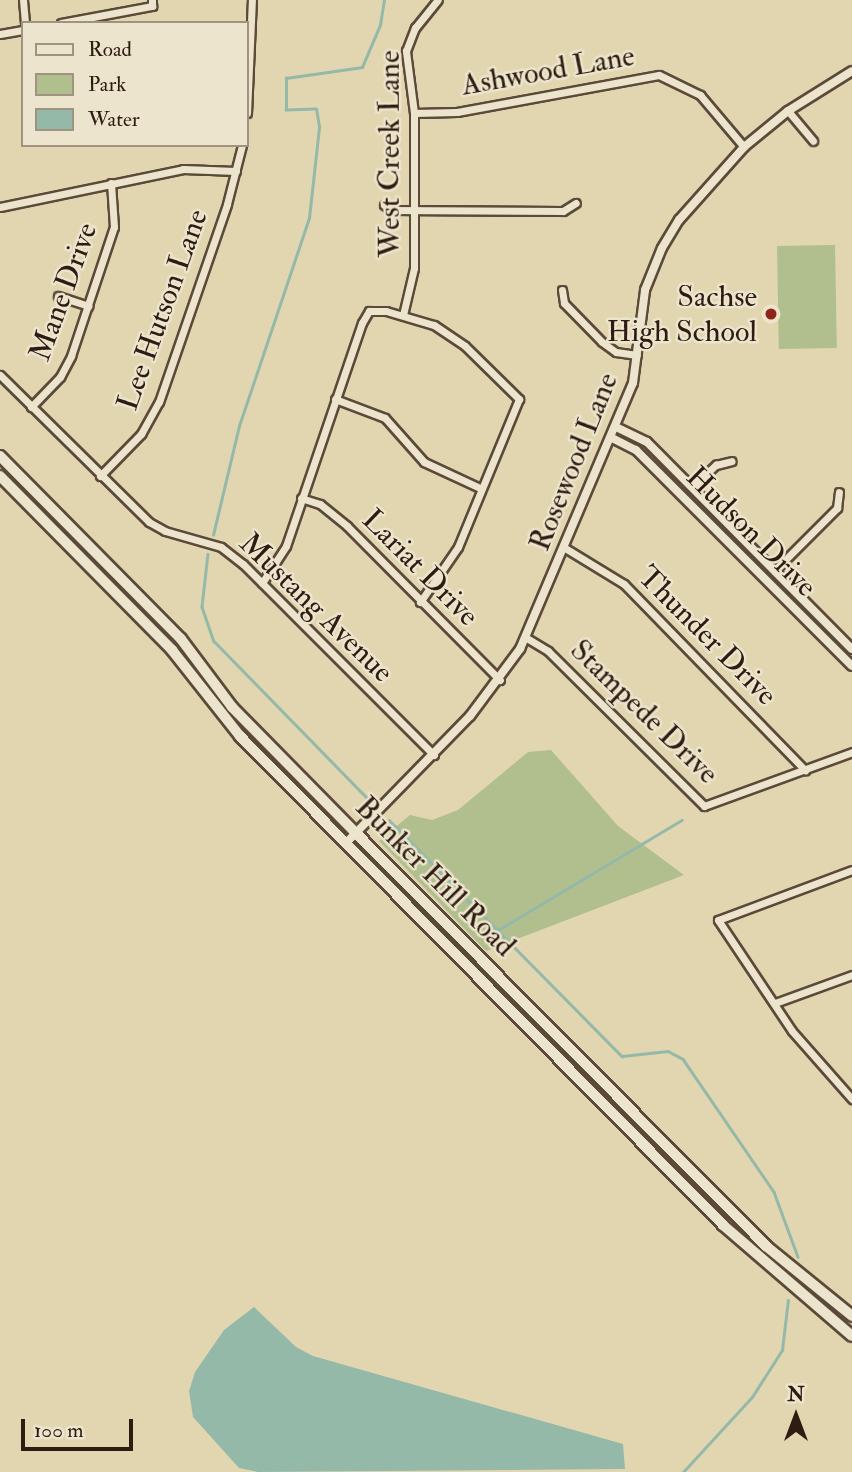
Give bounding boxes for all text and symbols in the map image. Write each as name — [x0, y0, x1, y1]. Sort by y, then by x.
legend — [21, 21, 248, 147]
text: Road — [88, 36, 132, 63]
street label: Ashwood Lane — [459, 38, 637, 104]
street label: West Creek Lane — [372, 50, 408, 258]
text: Park — [88, 71, 126, 98]
text: Water — [88, 106, 140, 133]
street label: Lee Hutson Lane — [110, 205, 216, 415]
street label: Mane Drive — [22, 218, 106, 366]
place label: Sachse High School — [607, 279, 757, 350]
marker: Sachse High School — [763, 306, 779, 322]
street label: Rosewood Lane — [522, 368, 626, 556]
street label: Hudson Drive — [678, 459, 824, 605]
street label: Lariat Drive — [354, 502, 486, 634]
street label: Mustang Avenue — [232, 526, 400, 690]
street label: Thunder Drive — [630, 559, 784, 713]
street label: Stampede Drive — [562, 632, 726, 792]
street label: Bunker Hill Road — [347, 789, 523, 965]
north arrow — [761, 1381, 831, 1451]
text: N — [787, 1383, 805, 1407]
scale bar — [24, 1406, 136, 1450]
text: 100 m — [34, 1417, 84, 1444]

